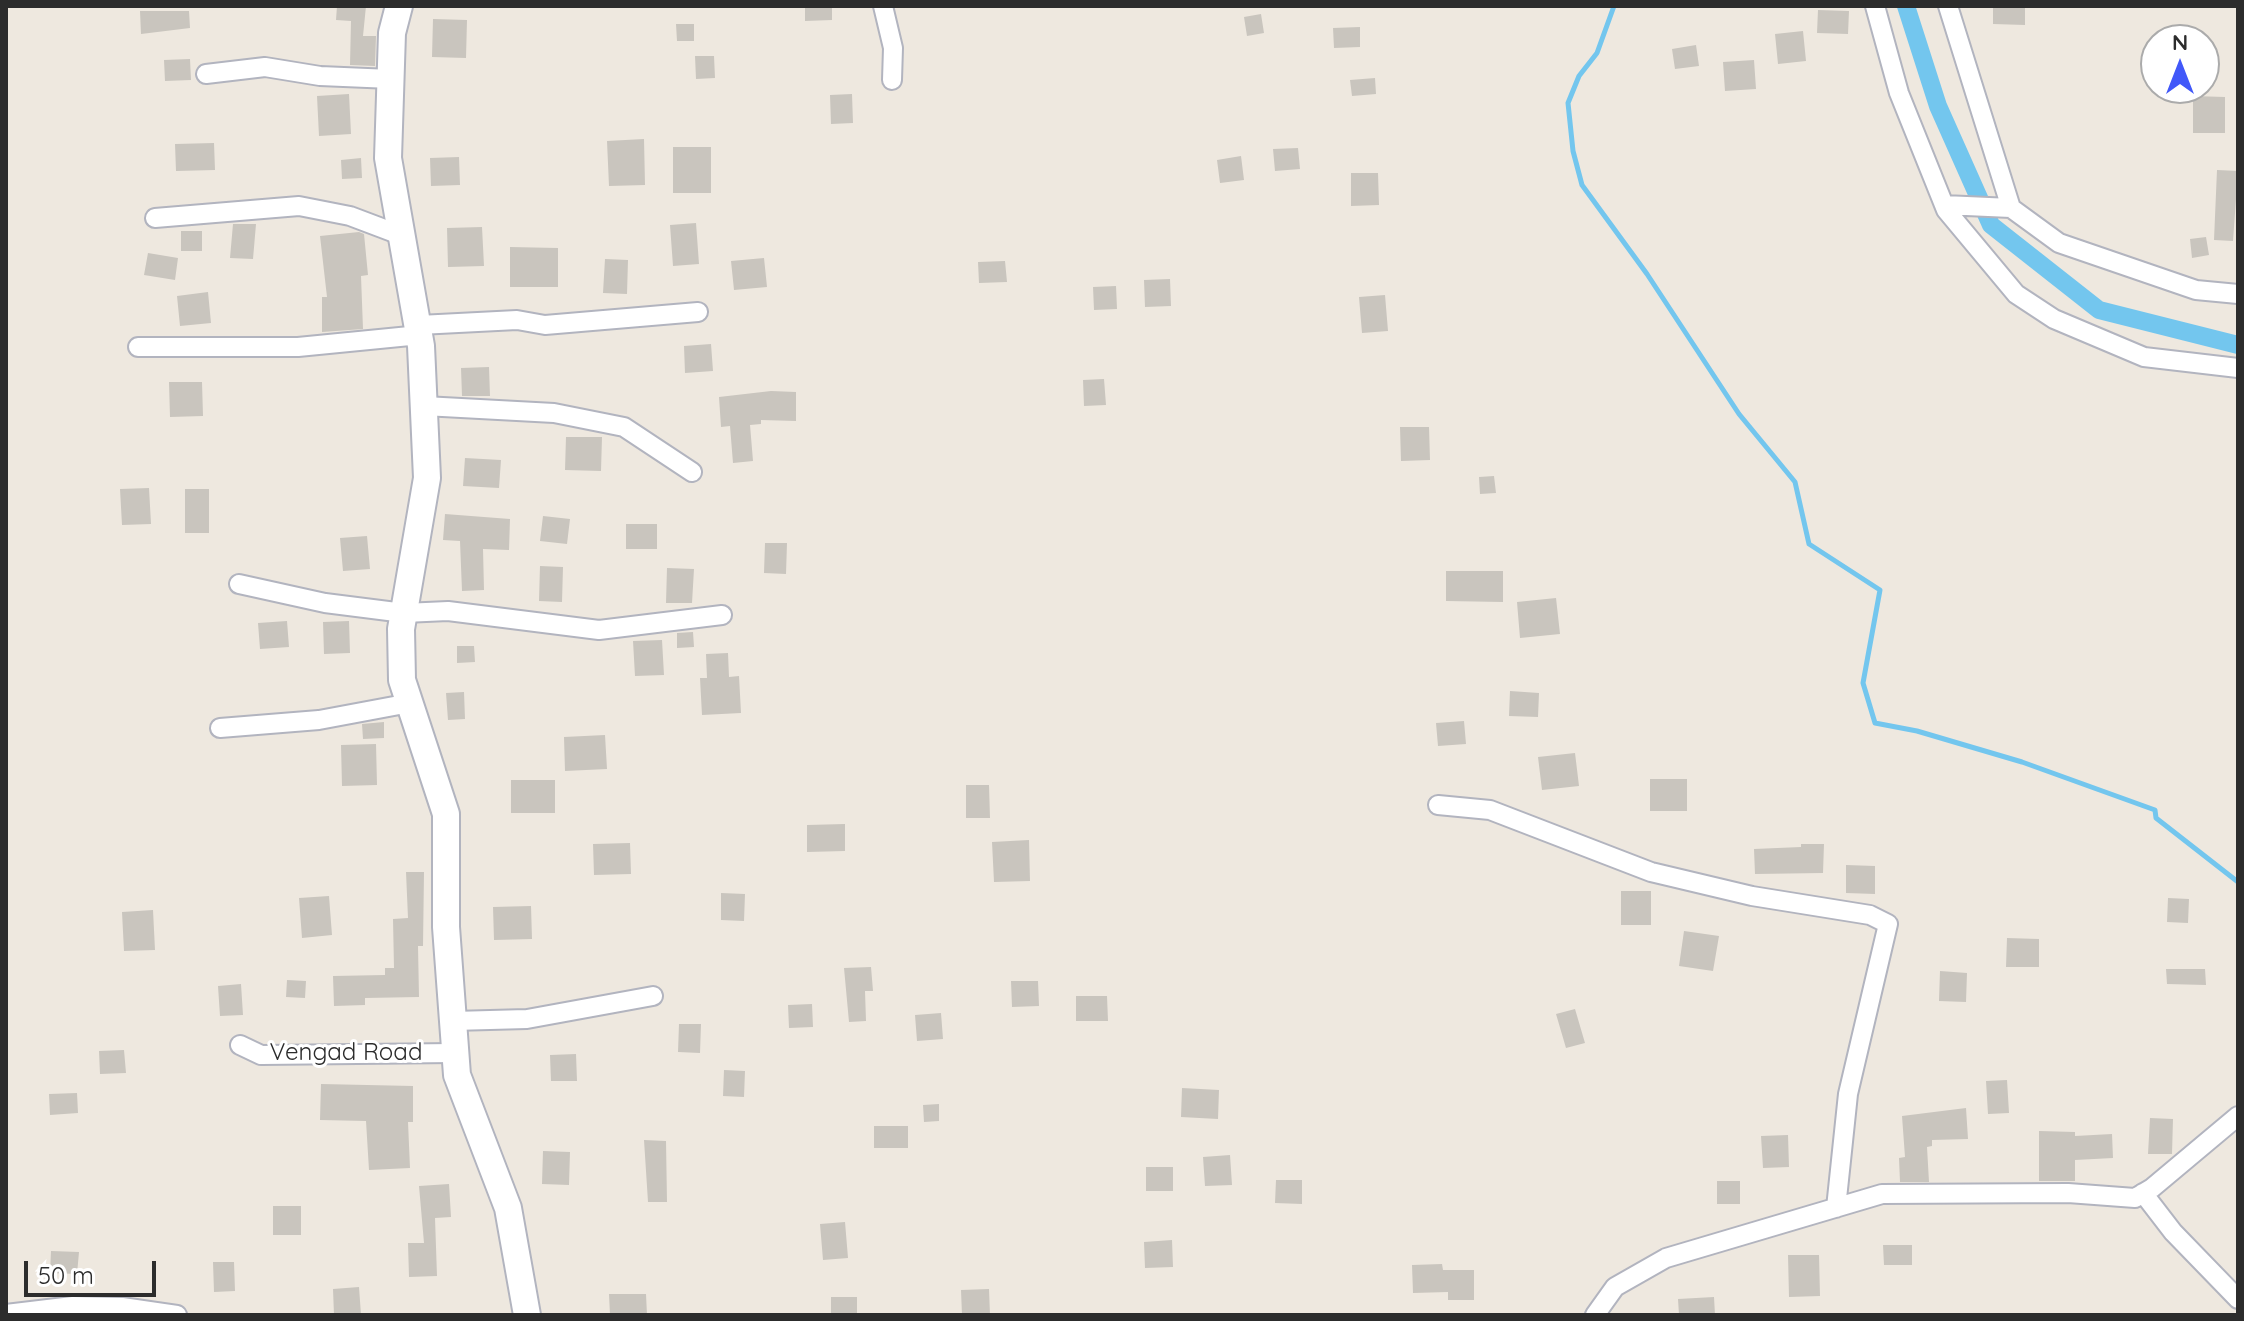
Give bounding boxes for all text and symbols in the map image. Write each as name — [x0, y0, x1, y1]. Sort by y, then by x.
north arrow — [2140, 24, 2220, 104]
text: N — [2172, 28, 2188, 56]
street label: Vengad Road — [270, 1039, 422, 1067]
scale bar — [28, 1245, 160, 1295]
text: 50 m — [38, 1260, 94, 1290]

